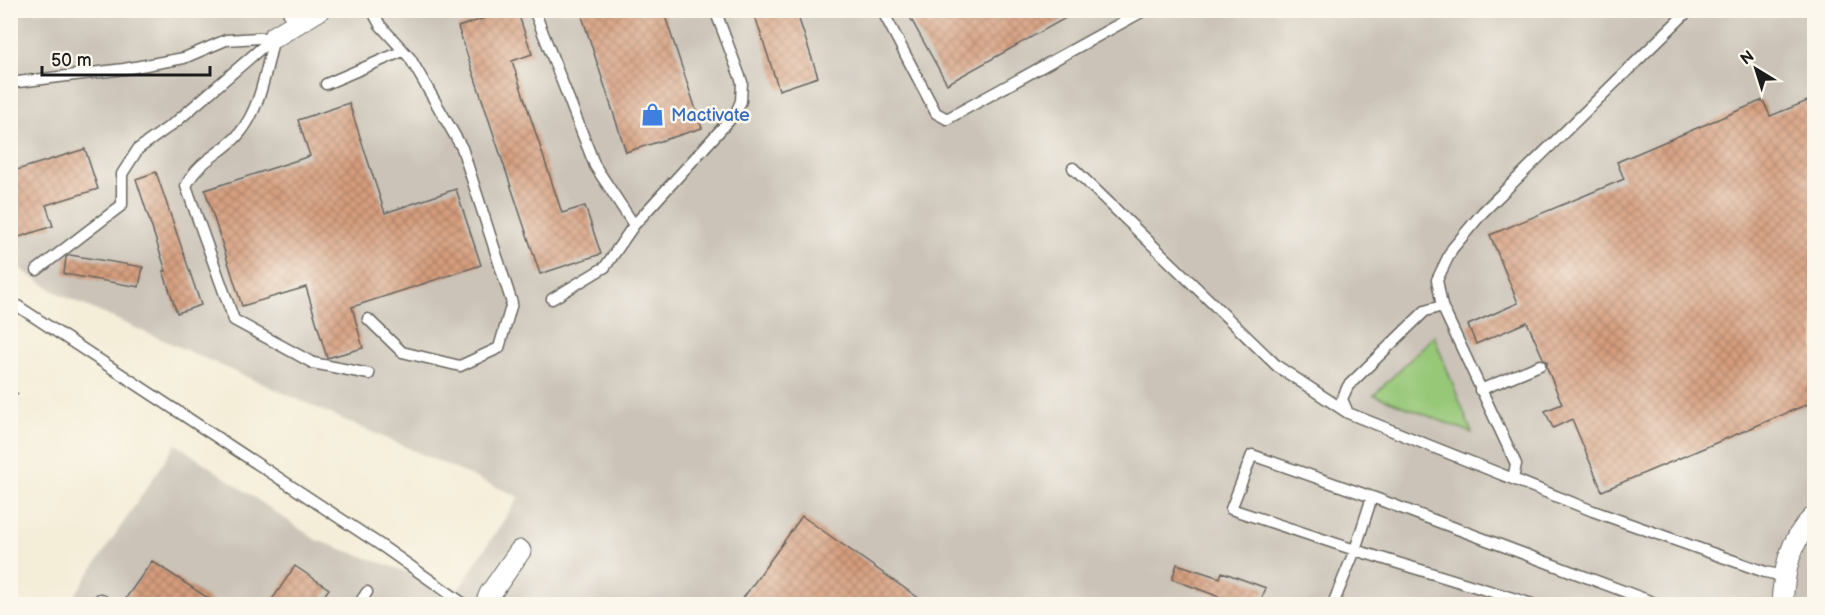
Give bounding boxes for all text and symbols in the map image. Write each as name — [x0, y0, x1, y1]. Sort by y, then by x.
scale bar — [42, 39, 210, 77]
north arrow — [1726, 39, 1786, 99]
text: N — [1737, 47, 1758, 70]
text: 50 m — [51, 50, 92, 71]
shop icon: Mactivate — [640, 102, 666, 128]
place label: Mactivate — [671, 105, 750, 126]

